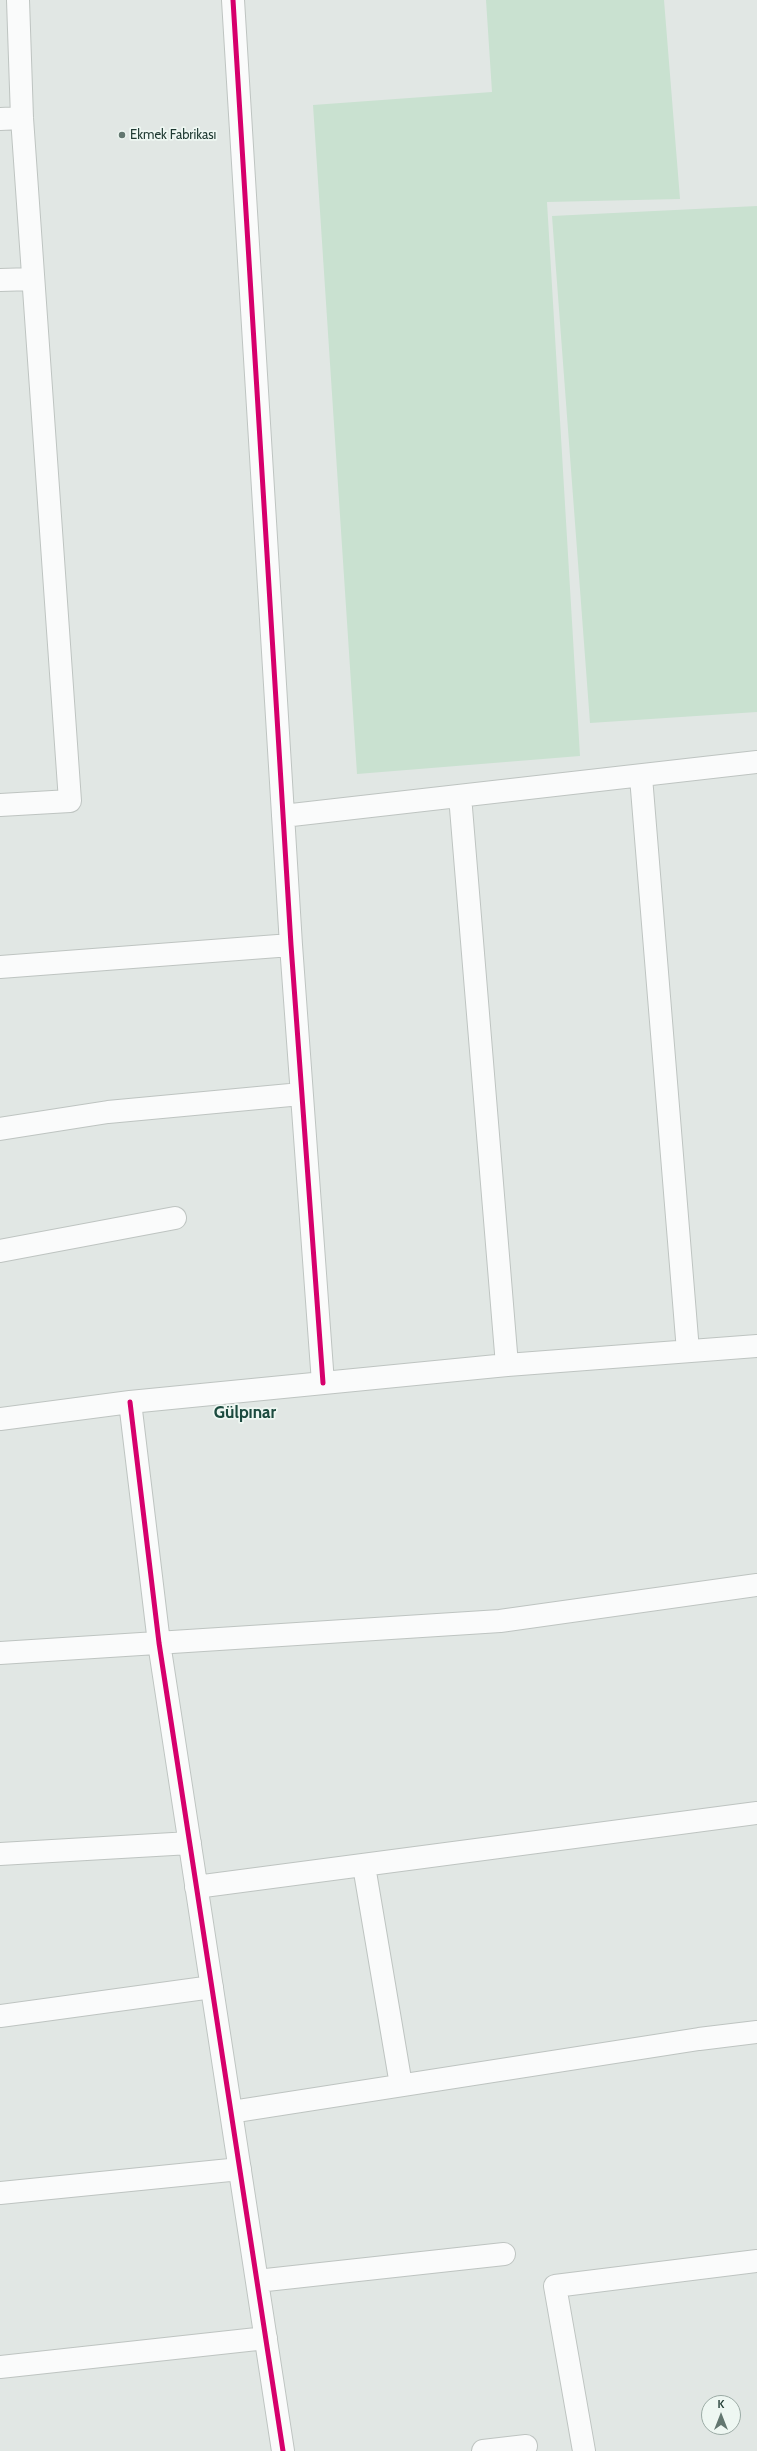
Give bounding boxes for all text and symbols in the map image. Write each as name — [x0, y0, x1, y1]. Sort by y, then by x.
place label: Ekmek Fabrikası — [130, 127, 216, 143]
marker: Ekmek Fabrikası — [117, 130, 127, 140]
district label: Gülpınar — [214, 1403, 276, 1423]
north arrow — [701, 2395, 741, 2435]
text: K — [718, 2397, 724, 2411]

